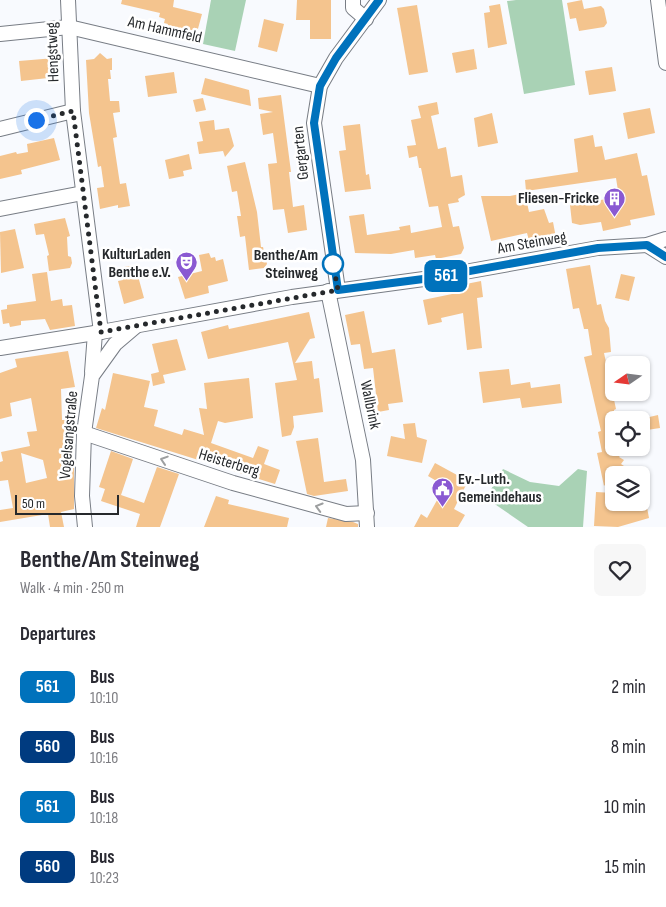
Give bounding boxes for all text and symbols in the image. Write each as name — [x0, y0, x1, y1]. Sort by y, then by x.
street label: Am Hammfeld — [125, 12, 204, 48]
street label: Hengstweg — [42, 22, 64, 82]
your location — [24, 108, 49, 133]
street label: Gergarten — [289, 125, 313, 181]
building icon: Fliesen-Fricke — [603, 186, 627, 217]
place label: Fliesen-Fricke — [518, 189, 599, 208]
street label: Am Steinweg — [495, 228, 568, 259]
place label: KulturLaden Benthe e.V. — [102, 245, 171, 282]
place label: Benthe/Am Steinweg — [254, 246, 318, 283]
theatre icon: KulturLaden Benthe e.V. — [175, 251, 199, 282]
marker: Benthe/Am Steinweg — [322, 253, 344, 275]
line badge: 561 — [417, 260, 475, 292]
text: 561 — [434, 265, 458, 286]
north arrow — [605, 356, 650, 401]
map controls — [605, 356, 650, 511]
street label: Wallbrink — [356, 379, 384, 431]
street label: Vogelsangstraße — [56, 390, 82, 480]
button: locate — [605, 411, 650, 456]
street label: Heisterberg — [196, 445, 262, 481]
one-way arrow — [160, 456, 169, 466]
button: layers — [605, 466, 650, 511]
place label: Ev.-Luth. Gemeindehaus — [458, 470, 542, 507]
public building icon: Ev.-Luth. Gemeindehaus — [430, 476, 454, 507]
scale bar — [15, 492, 119, 515]
text: 50 m — [22, 495, 45, 512]
one-way arrow — [316, 502, 324, 512]
button: heart — [594, 544, 646, 596]
text: Benthe/Am Steinweg — [20, 545, 199, 574]
text: Walk · 4 min · 250 m — [20, 579, 124, 598]
text: Departures — [20, 623, 96, 646]
text: Bus — [90, 666, 115, 689]
text: 561 — [36, 676, 59, 697]
text: 2 min — [611, 676, 646, 699]
text: 10:10 — [90, 689, 118, 708]
text: Bus — [90, 726, 115, 749]
text: 560 — [35, 736, 60, 757]
text: 8 min — [611, 736, 646, 759]
text: 10:16 — [90, 749, 118, 768]
text: Bus — [90, 786, 115, 809]
text: 561 — [36, 796, 59, 817]
text: 10 min — [604, 796, 646, 819]
text: 10:18 — [90, 809, 118, 828]
text: Bus — [90, 846, 115, 869]
text: 560 — [35, 856, 60, 877]
text: 15 min — [605, 856, 646, 879]
text: 10:23 — [90, 869, 119, 888]

